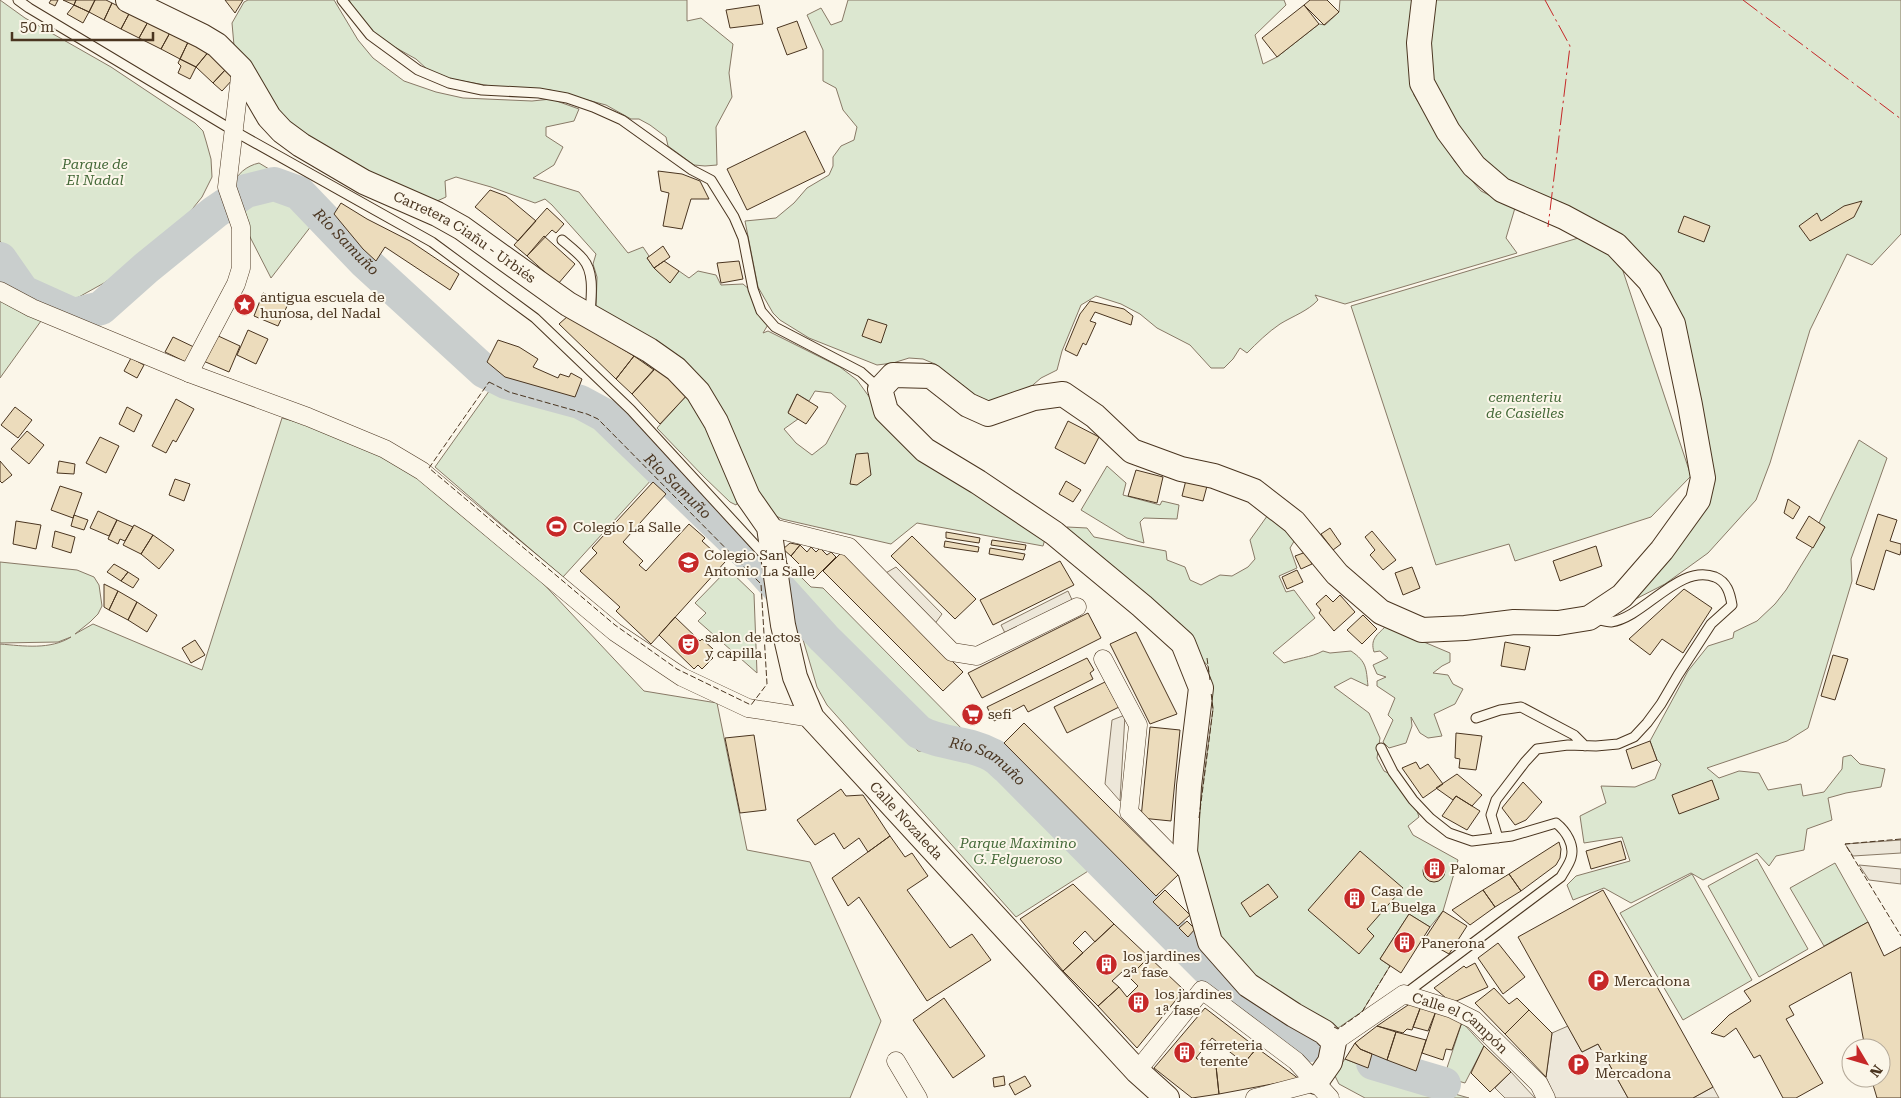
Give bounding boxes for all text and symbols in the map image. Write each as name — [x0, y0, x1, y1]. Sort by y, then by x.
scale bar — [12, 10, 154, 42]
text: 50 m — [20, 18, 55, 36]
park label: Parque de El Nadal — [61, 156, 128, 188]
street label: Carretera Ciañu - Urbiés — [391, 188, 539, 286]
water label: Río Samuño — [309, 204, 383, 279]
place label: antigua escuela de hunosa, del Nadal — [260, 289, 385, 321]
place icon: antigua escuela de hunosa, del Nadal — [232, 293, 256, 317]
park label: cementeriu de Casielles — [1486, 389, 1564, 421]
water label: Río Samuño — [640, 449, 715, 523]
sports icon: Colegio La Salle — [545, 515, 569, 539]
place label: Colegio La Salle — [573, 519, 681, 535]
place label: Colegio San Antonio La Salle — [704, 547, 815, 579]
school or university icon: Colegio San Antonio La Salle — [676, 551, 700, 575]
place label: salon de actos y capilla — [705, 629, 801, 661]
theatre icon: salon de actos y capilla — [677, 633, 701, 657]
supermarket icon: sefi — [960, 702, 984, 726]
place label: sefi — [988, 706, 1012, 722]
water label: Río Samuño — [947, 733, 1029, 790]
street label: Calle Nozaleda — [867, 778, 946, 863]
park label: Parque Maximino G. Felgueroso — [959, 835, 1076, 867]
building icon: Palomar — [1422, 857, 1446, 881]
place label: Palomar — [1450, 861, 1505, 877]
place label: Casa de La Buelga — [1371, 883, 1437, 915]
building icon: Casa de La Buelga — [1343, 887, 1367, 911]
building icon: Panerona — [1393, 931, 1417, 955]
place label: Panerona — [1421, 935, 1485, 951]
place label: los jardines 2ª fase — [1123, 948, 1201, 980]
building icon: los jardines 2ª fase — [1095, 952, 1119, 976]
parking icon: Mercadona — [1586, 969, 1610, 993]
place label: Mercadona — [1614, 973, 1690, 989]
place label: los jardines 1ª fase — [1155, 986, 1233, 1018]
street label: Calle el Campón — [1410, 989, 1511, 1057]
building icon: los jardines 1ª fase — [1127, 990, 1151, 1014]
place label: ferreteria terente — [1200, 1037, 1263, 1069]
north arrow — [1841, 1038, 1891, 1088]
building icon: ferreteria terente — [1172, 1041, 1196, 1065]
place label: Parking Mercadona — [1595, 1049, 1671, 1081]
parking icon: Parking Mercadona — [1567, 1053, 1591, 1077]
text: N — [1866, 1062, 1886, 1080]

